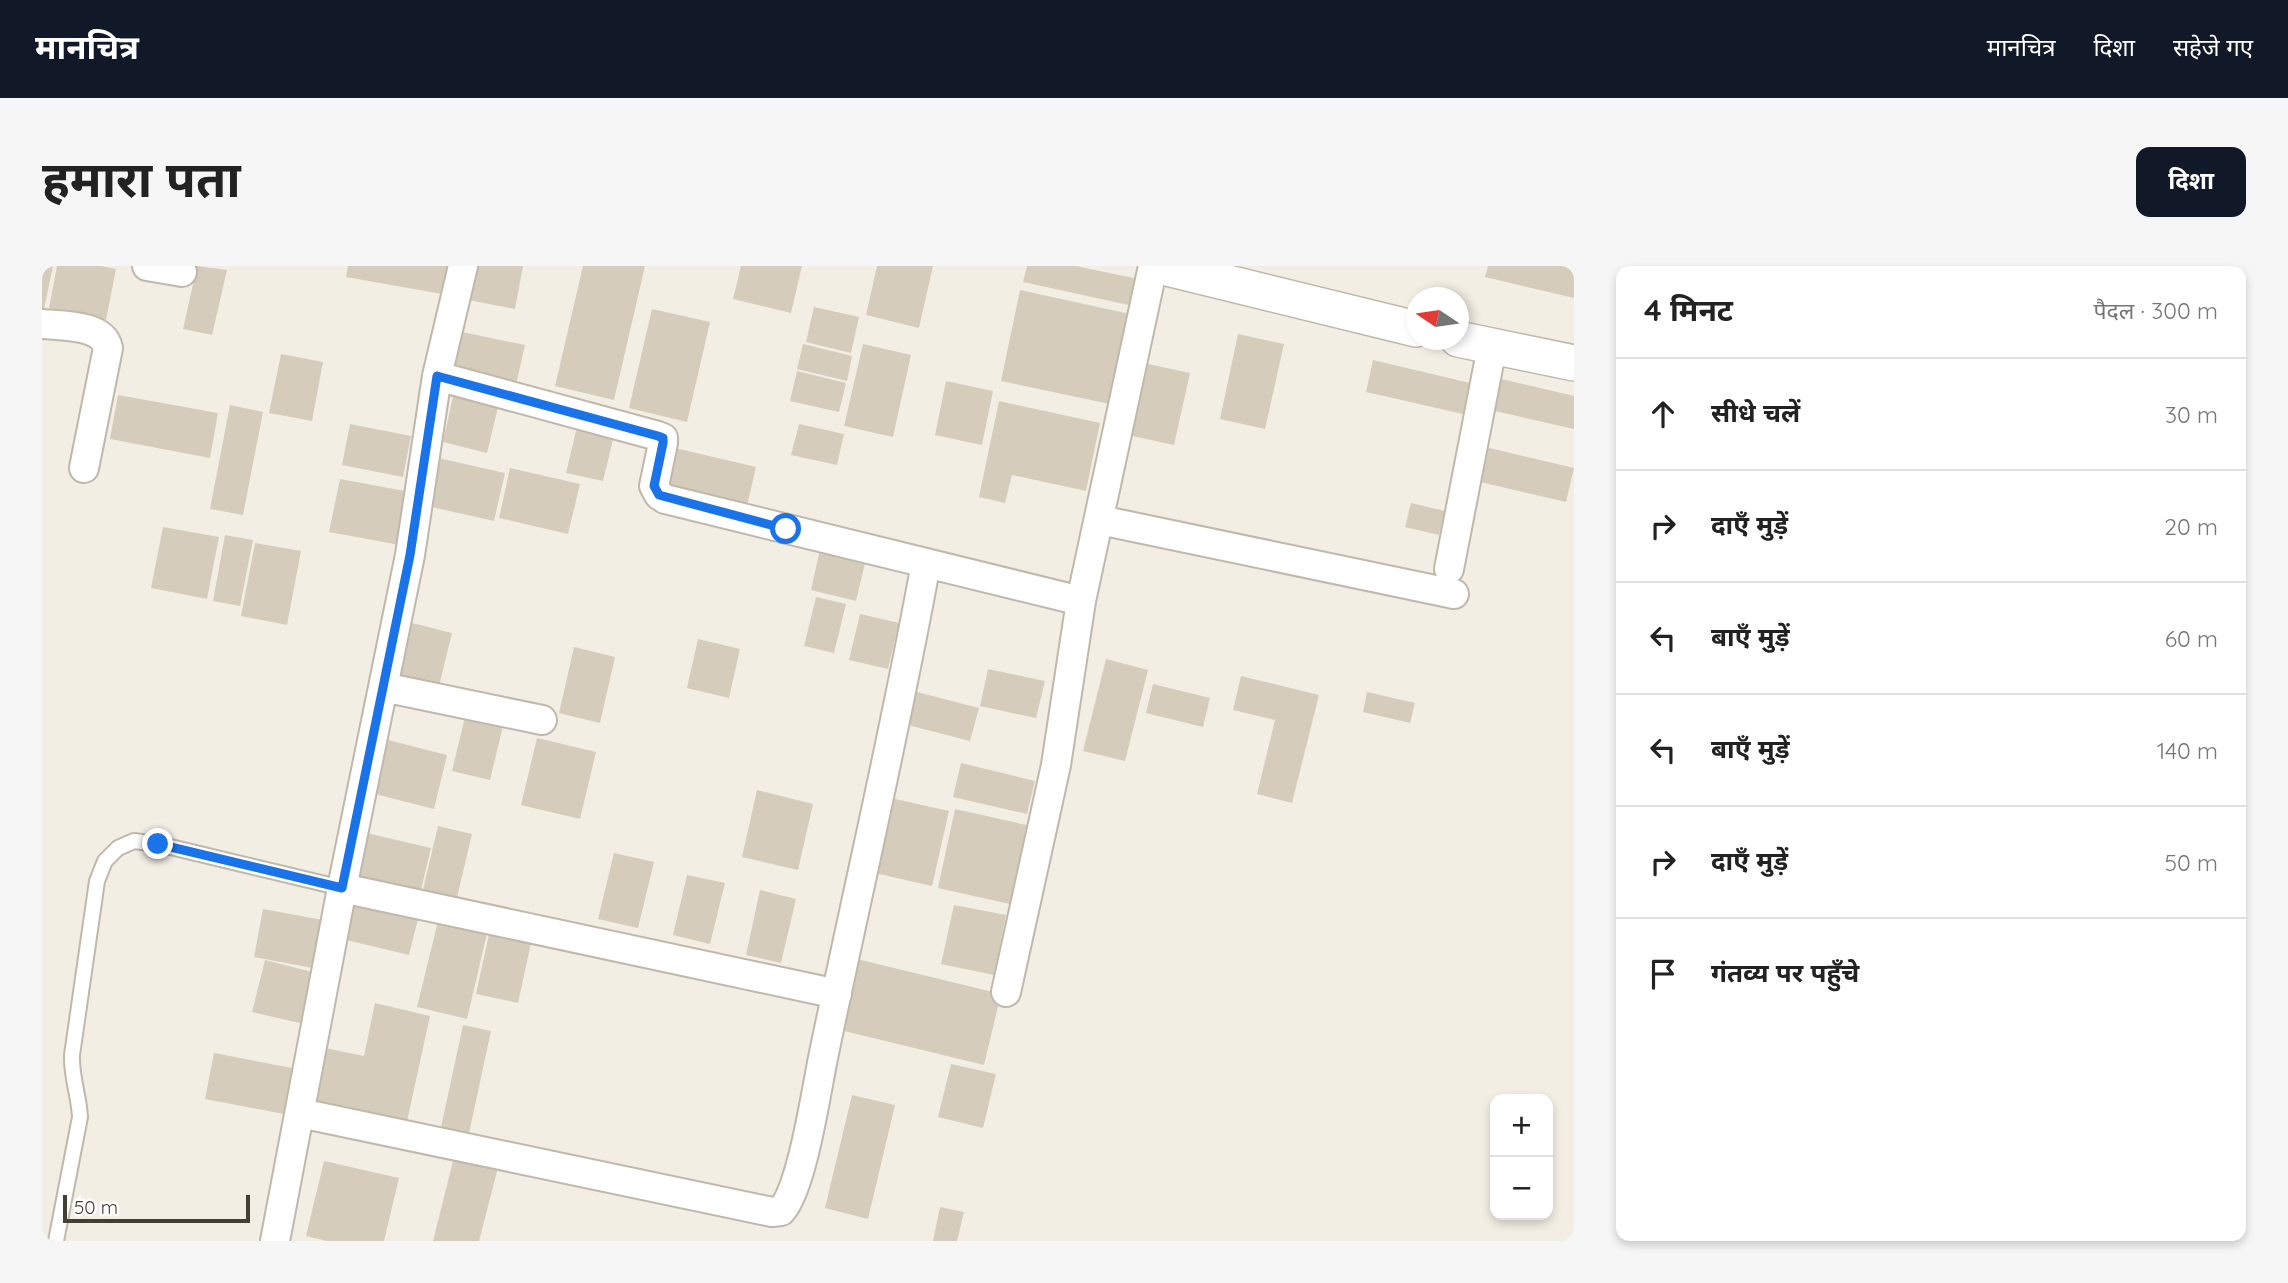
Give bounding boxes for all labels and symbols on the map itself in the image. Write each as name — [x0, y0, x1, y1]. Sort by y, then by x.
north arrow — [1406, 287, 1469, 350]
route start — [770, 513, 801, 544]
route end — [142, 828, 173, 859]
scale bar — [63, 1192, 250, 1224]

